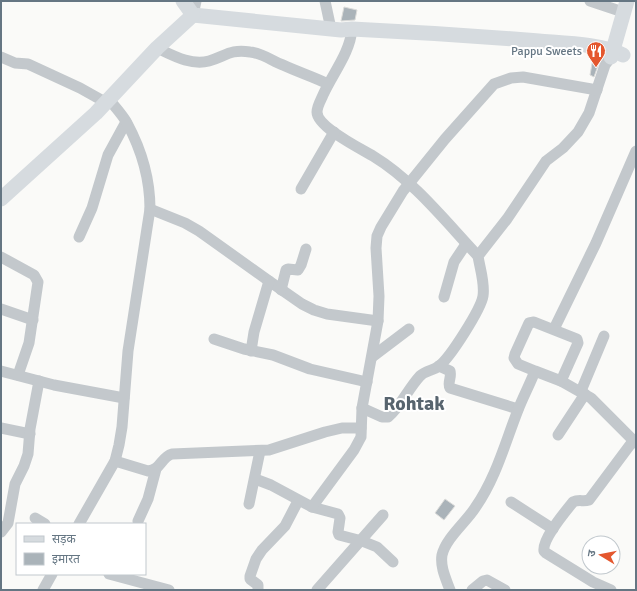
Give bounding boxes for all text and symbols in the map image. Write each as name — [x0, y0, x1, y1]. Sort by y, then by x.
restaurant icon: Pappu Sweets — [585, 40, 607, 68]
place label: Pappu Sweets — [511, 44, 582, 59]
district label: Rohtak — [383, 391, 445, 416]
legend — [16, 523, 146, 575]
text: सड़क — [52, 532, 77, 547]
north arrow — [581, 535, 621, 575]
text: उ — [585, 548, 599, 558]
text: इमारत — [52, 552, 81, 567]

